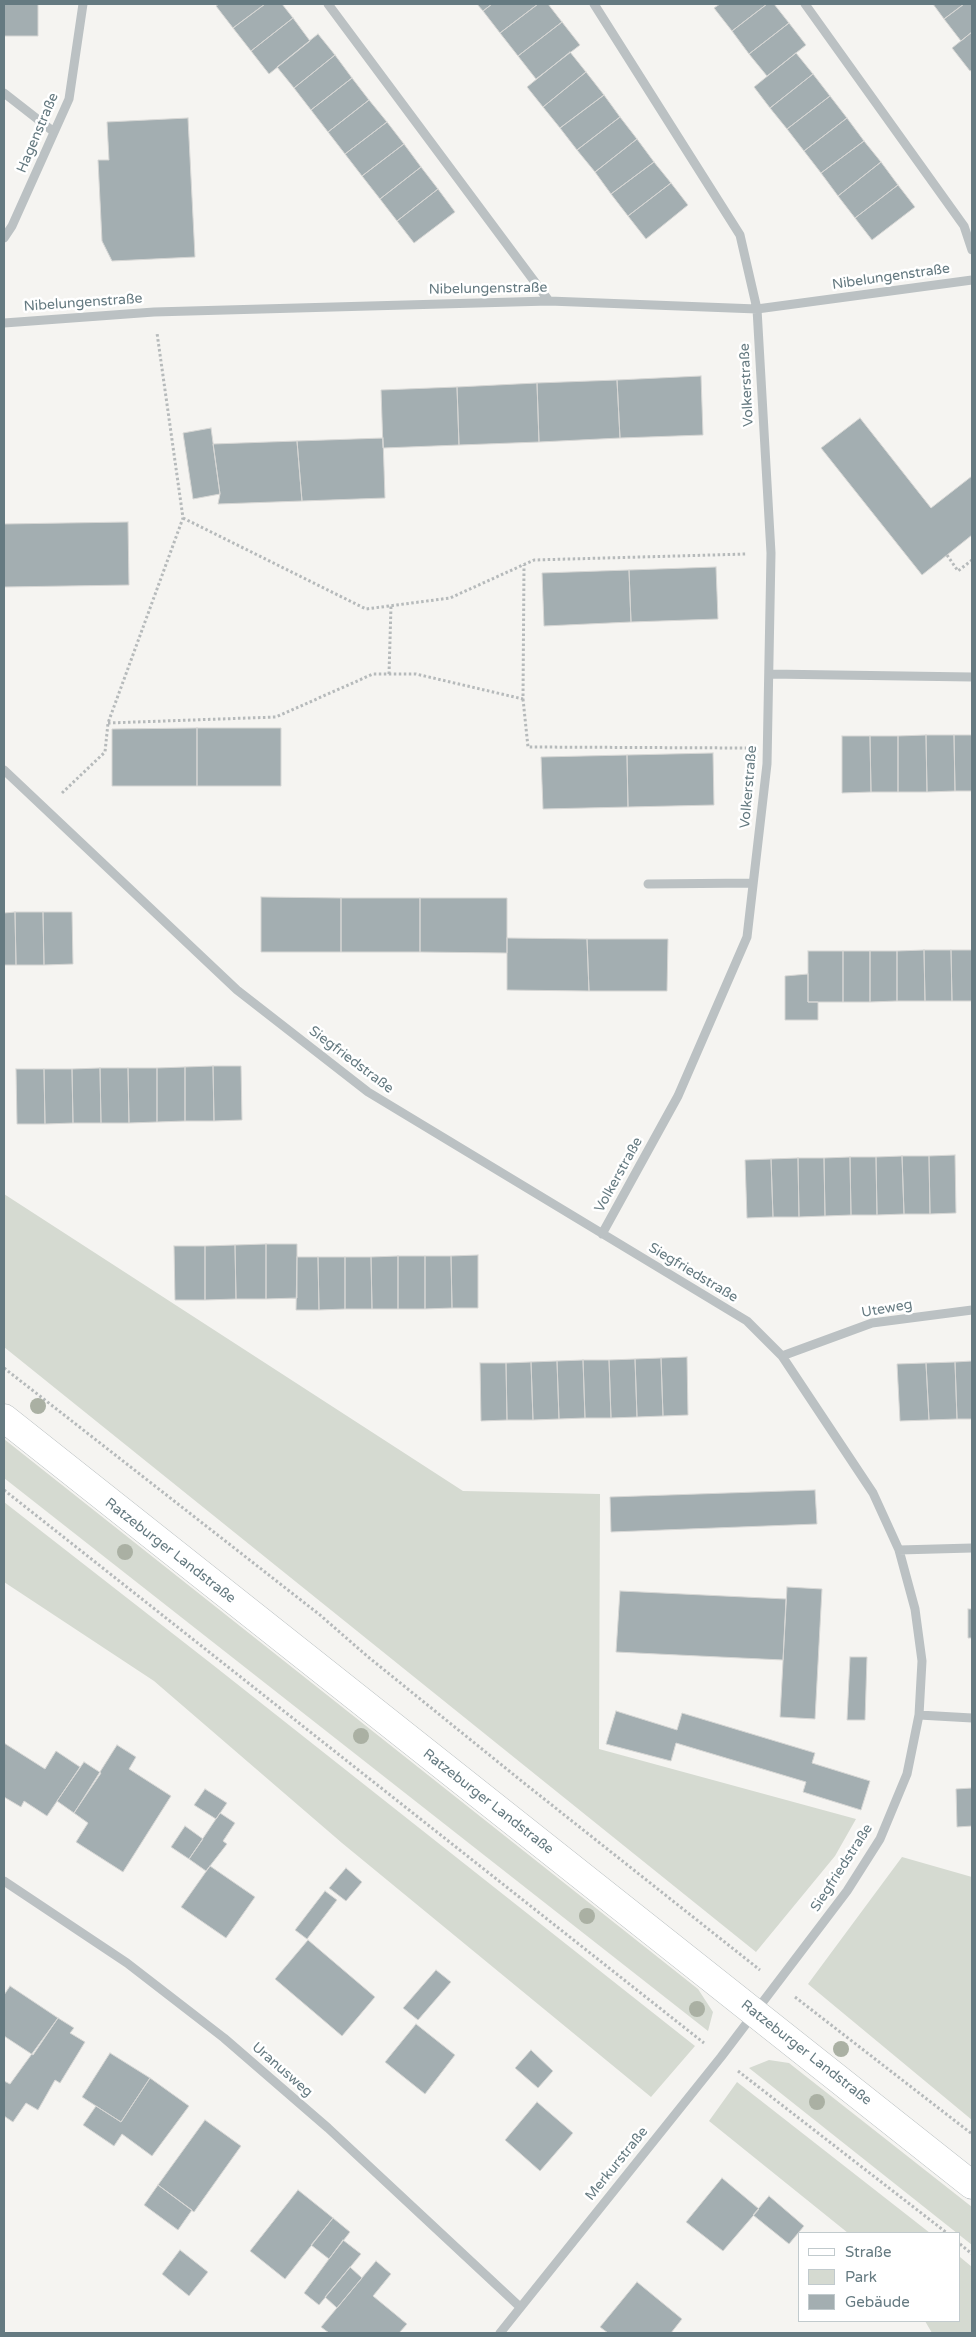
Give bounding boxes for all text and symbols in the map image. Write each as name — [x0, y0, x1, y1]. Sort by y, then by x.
street label: Hagenstraße — [14, 90, 62, 176]
street label: Nibelungenstraße — [831, 260, 951, 294]
street label: Nibelungenstraße — [428, 280, 548, 298]
street label: Nibelungenstraße — [23, 290, 143, 316]
street label: Volkerstraße — [736, 343, 758, 427]
street label: Volkerstraße — [737, 745, 761, 829]
street label: Siegfriedstraße — [305, 1023, 397, 1097]
street label: Volkerstraße — [591, 1134, 647, 1216]
street label: Siegfriedstraße — [645, 1240, 741, 1306]
street label: Uteweg — [860, 1296, 914, 1322]
street label: Ratzeburger Landstraße — [101, 1495, 239, 1607]
street label: Ratzeburger Landstraße — [419, 1746, 557, 1858]
street label: Siegfriedstraße — [807, 1821, 877, 1915]
street label: Ratzeburger Landstraße — [737, 1997, 875, 2109]
street label: Uranusweg — [248, 2039, 316, 2101]
street label: Merkurstraße — [582, 2124, 652, 2204]
legend — [798, 2232, 961, 2322]
text: Straße — [845, 2243, 891, 2261]
text: Park — [845, 2268, 877, 2286]
text: Gebäude — [845, 2293, 910, 2311]

